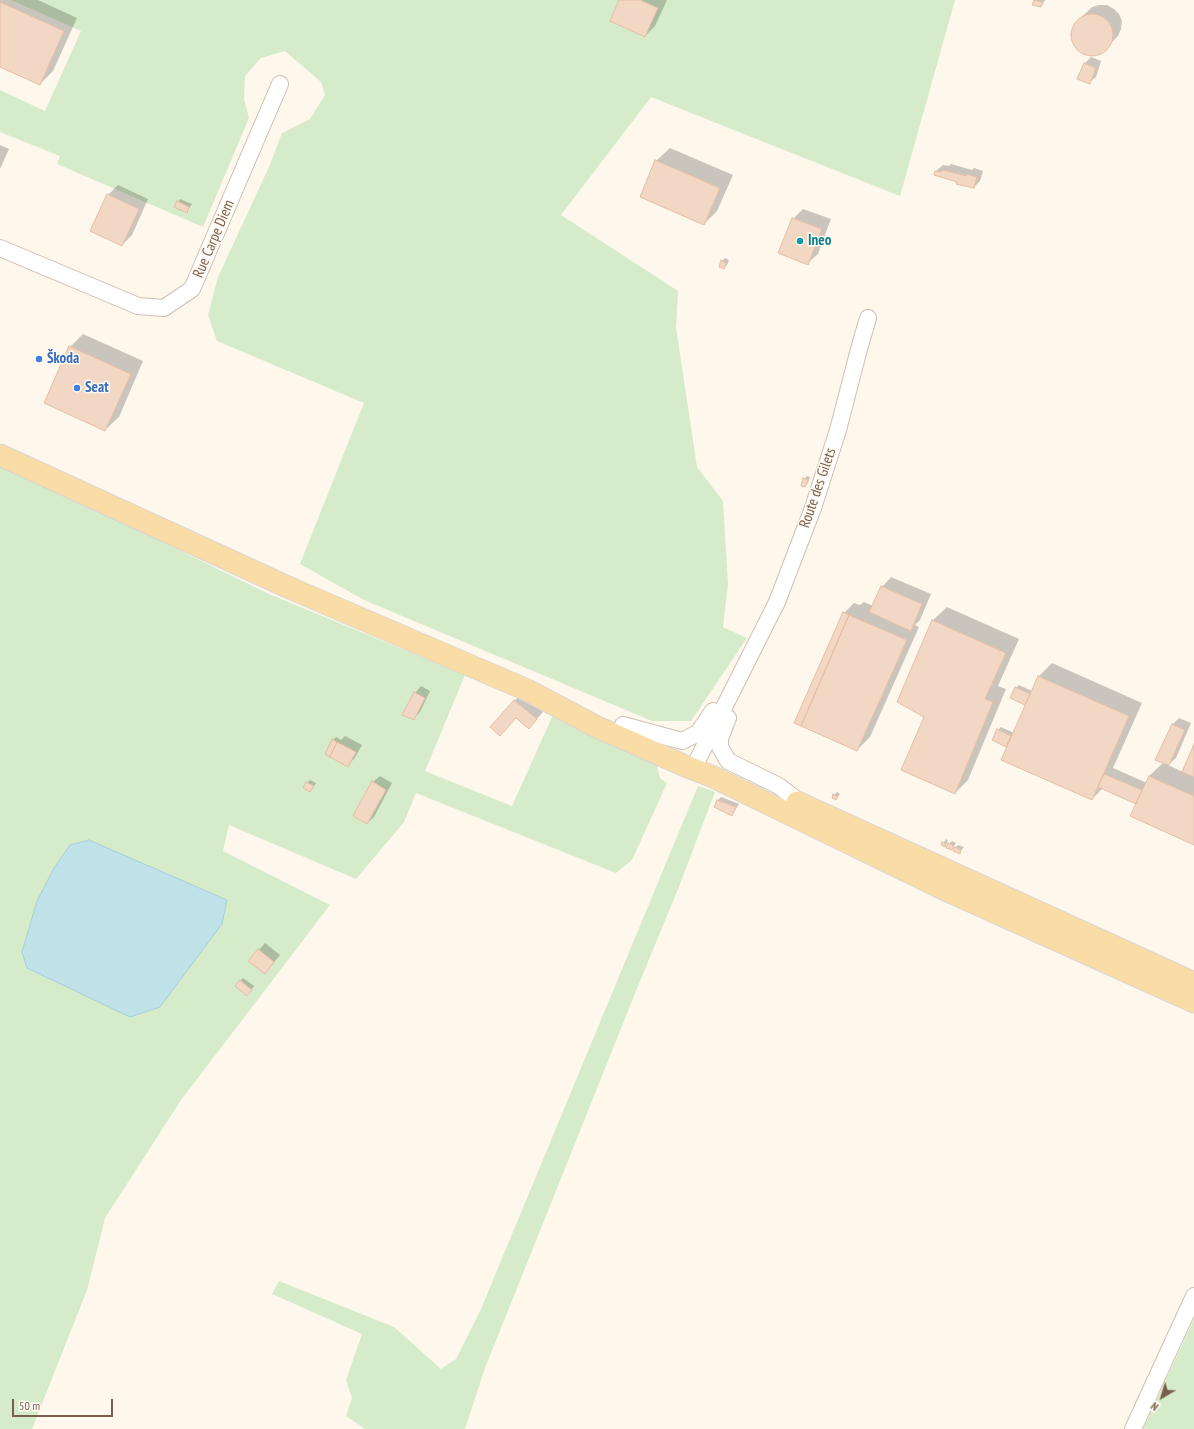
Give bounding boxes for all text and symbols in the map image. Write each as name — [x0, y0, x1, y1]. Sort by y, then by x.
street label: Rue Carpe Diem — [190, 197, 238, 281]
place label: Ineo — [808, 232, 831, 250]
marker: Ineo — [795, 236, 805, 246]
place label: Škoda — [47, 350, 79, 368]
marker: Škoda — [34, 354, 44, 364]
place label: Seat — [85, 379, 109, 397]
marker: Seat — [72, 383, 82, 393]
street label: Route des Gilets — [796, 446, 840, 530]
north arrow — [1142, 1377, 1182, 1417]
scale bar — [14, 1391, 115, 1417]
text: 50 m — [19, 1398, 40, 1413]
text: N — [1148, 1399, 1161, 1414]

